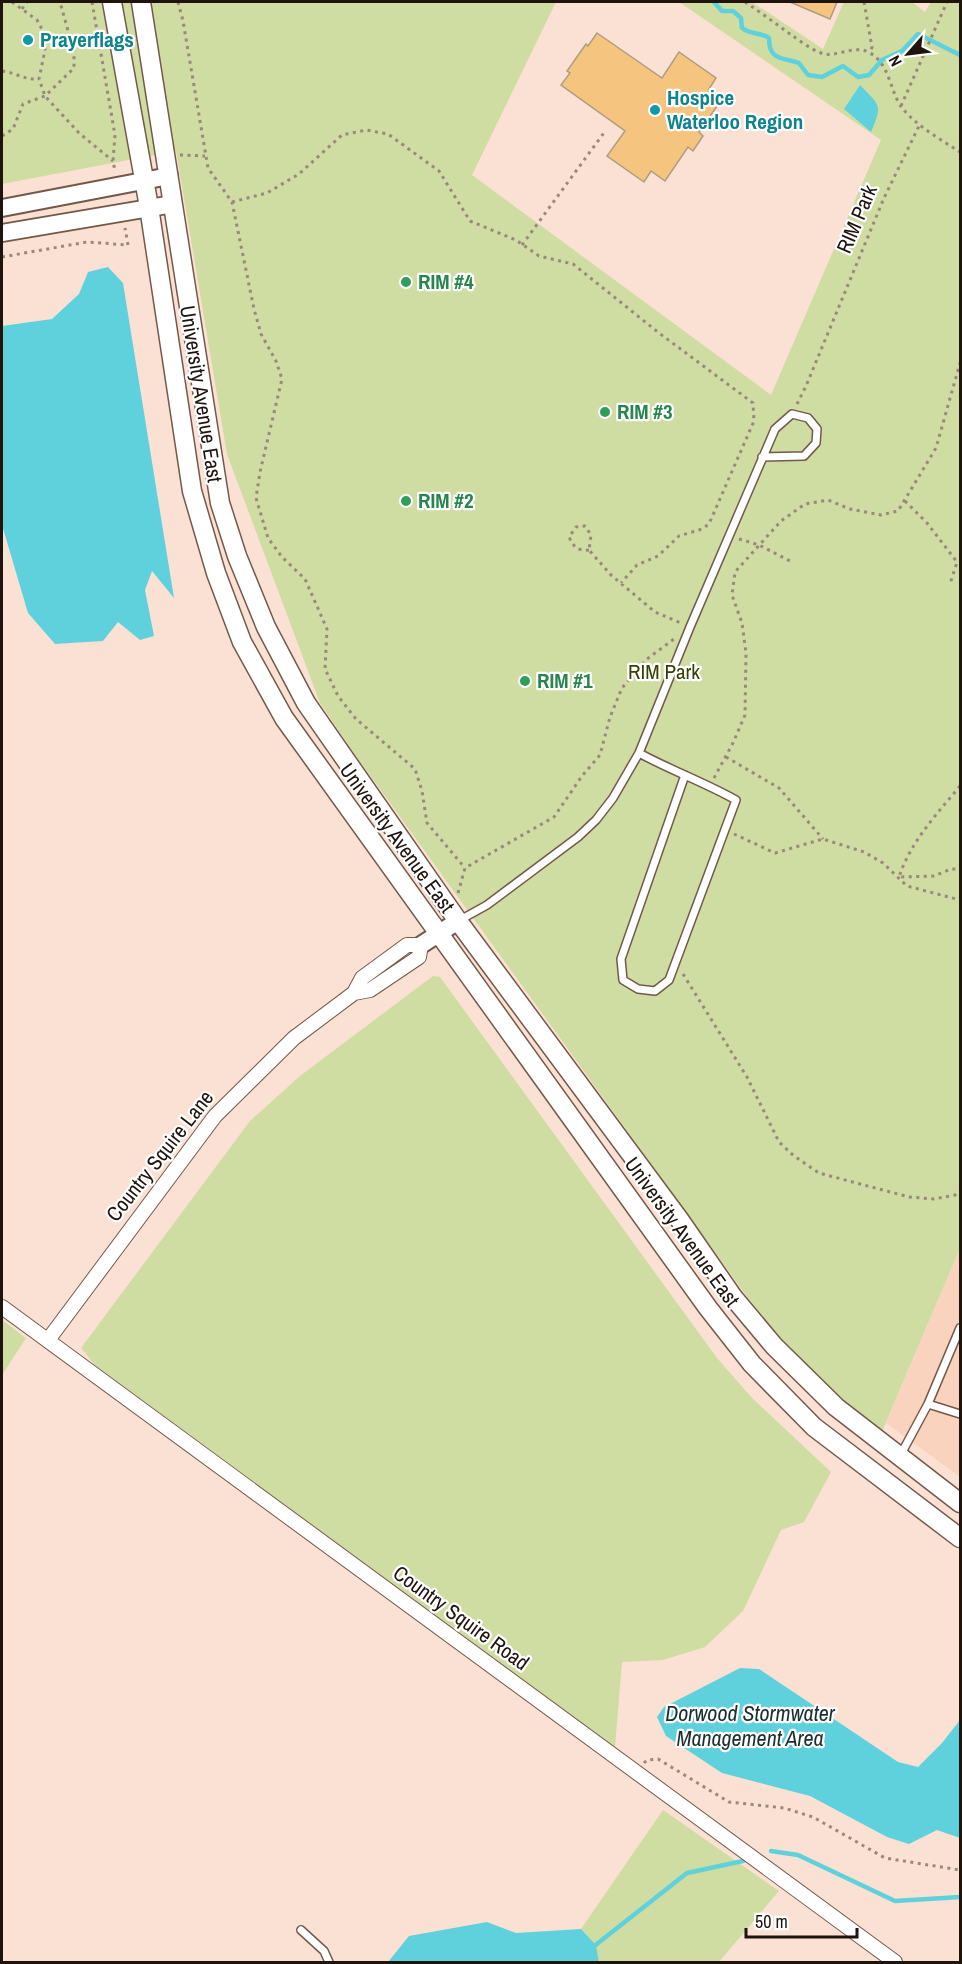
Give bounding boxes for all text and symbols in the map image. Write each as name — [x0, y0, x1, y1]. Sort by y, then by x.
north arrow — [878, 24, 938, 84]
place label: Prayerflags — [40, 25, 134, 54]
marker: Prayerflags — [21, 33, 35, 47]
text: N — [883, 52, 907, 70]
place label: Hospice Waterloo Region — [667, 83, 803, 136]
marker: Hospice Waterloo Region — [648, 103, 662, 117]
street label: RIM Park — [829, 180, 884, 258]
place label: RIM #4 — [418, 267, 474, 296]
marker: RIM #4 — [399, 275, 413, 289]
street label: University Avenue East — [173, 303, 230, 485]
place label: RIM #3 — [617, 397, 673, 426]
marker: RIM #3 — [598, 405, 612, 419]
place label: RIM #2 — [418, 486, 474, 515]
marker: RIM #2 — [399, 494, 413, 508]
park label: RIM Park — [628, 657, 700, 686]
place label: RIM #1 — [537, 666, 593, 695]
marker: RIM #1 — [518, 674, 532, 688]
street label: University Avenue East — [333, 757, 462, 919]
street label: Country Squire Lane — [99, 1084, 220, 1227]
street label: University Avenue East — [618, 1151, 747, 1313]
street label: Country Squire Road — [387, 1558, 535, 1677]
water label: Dorwood Stormwater Management Area — [665, 1698, 836, 1753]
scale bar — [746, 1901, 857, 1939]
text: 50 m — [755, 1909, 788, 1934]

